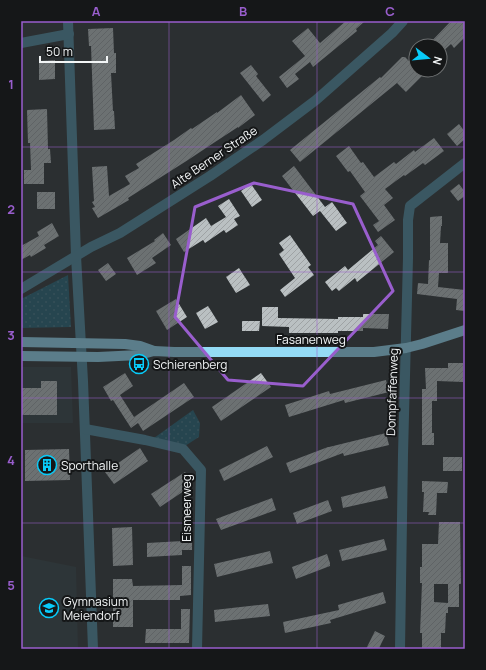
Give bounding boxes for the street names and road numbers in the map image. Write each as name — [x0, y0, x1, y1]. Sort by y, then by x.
street label: Alte Berner Straße — [167, 122, 261, 192]
street label: Fasanenweg — [276, 331, 346, 348]
street label: Dompfaffenweg — [382, 348, 402, 436]
street label: Eismeerweg — [178, 474, 195, 542]

